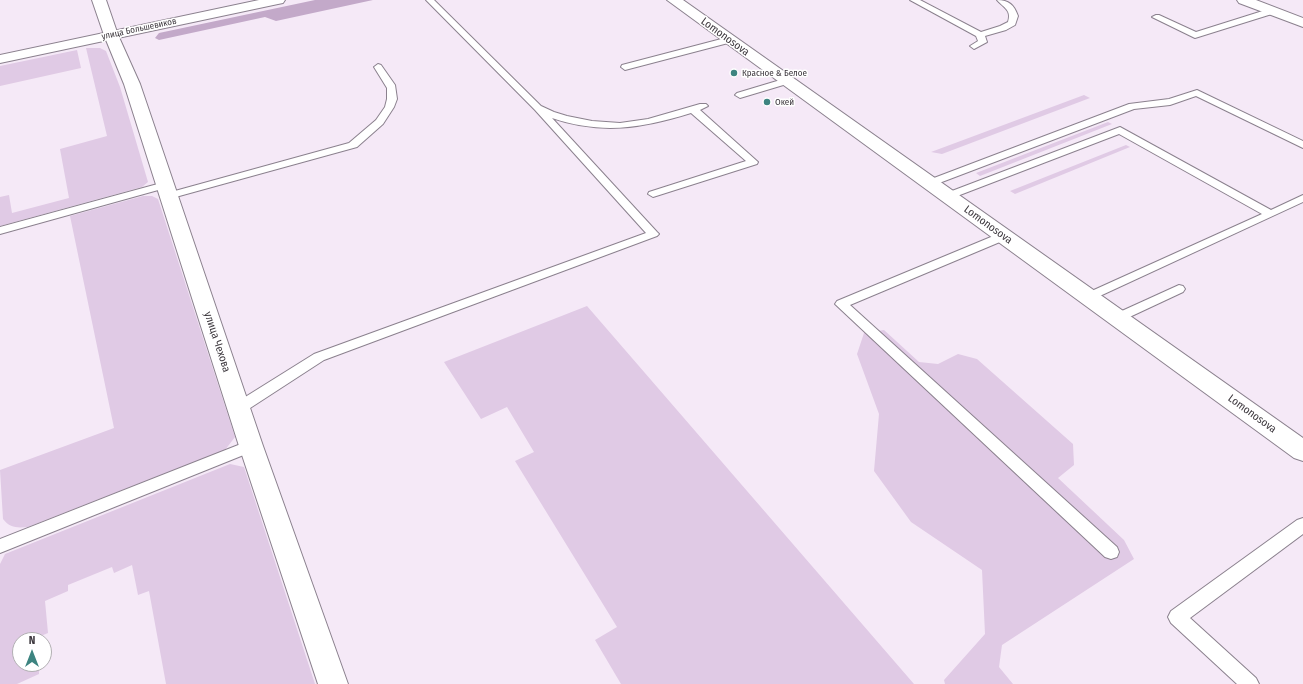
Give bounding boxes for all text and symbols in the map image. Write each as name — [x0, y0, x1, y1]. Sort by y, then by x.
street label: Lomonosova — [698, 15, 752, 59]
street label: улица Большевиков — [100, 16, 178, 42]
marker: Красное & Белое — [729, 68, 739, 78]
place label: Красное & Белое — [742, 68, 807, 78]
marker: Окей — [762, 97, 772, 107]
place label: Окей — [775, 97, 794, 107]
street label: Lomonosova — [961, 203, 1015, 247]
street label: улица Чехова — [201, 310, 233, 374]
street label: Lomonosova — [1225, 392, 1279, 436]
north arrow — [12, 632, 52, 672]
text: N — [29, 634, 35, 647]

